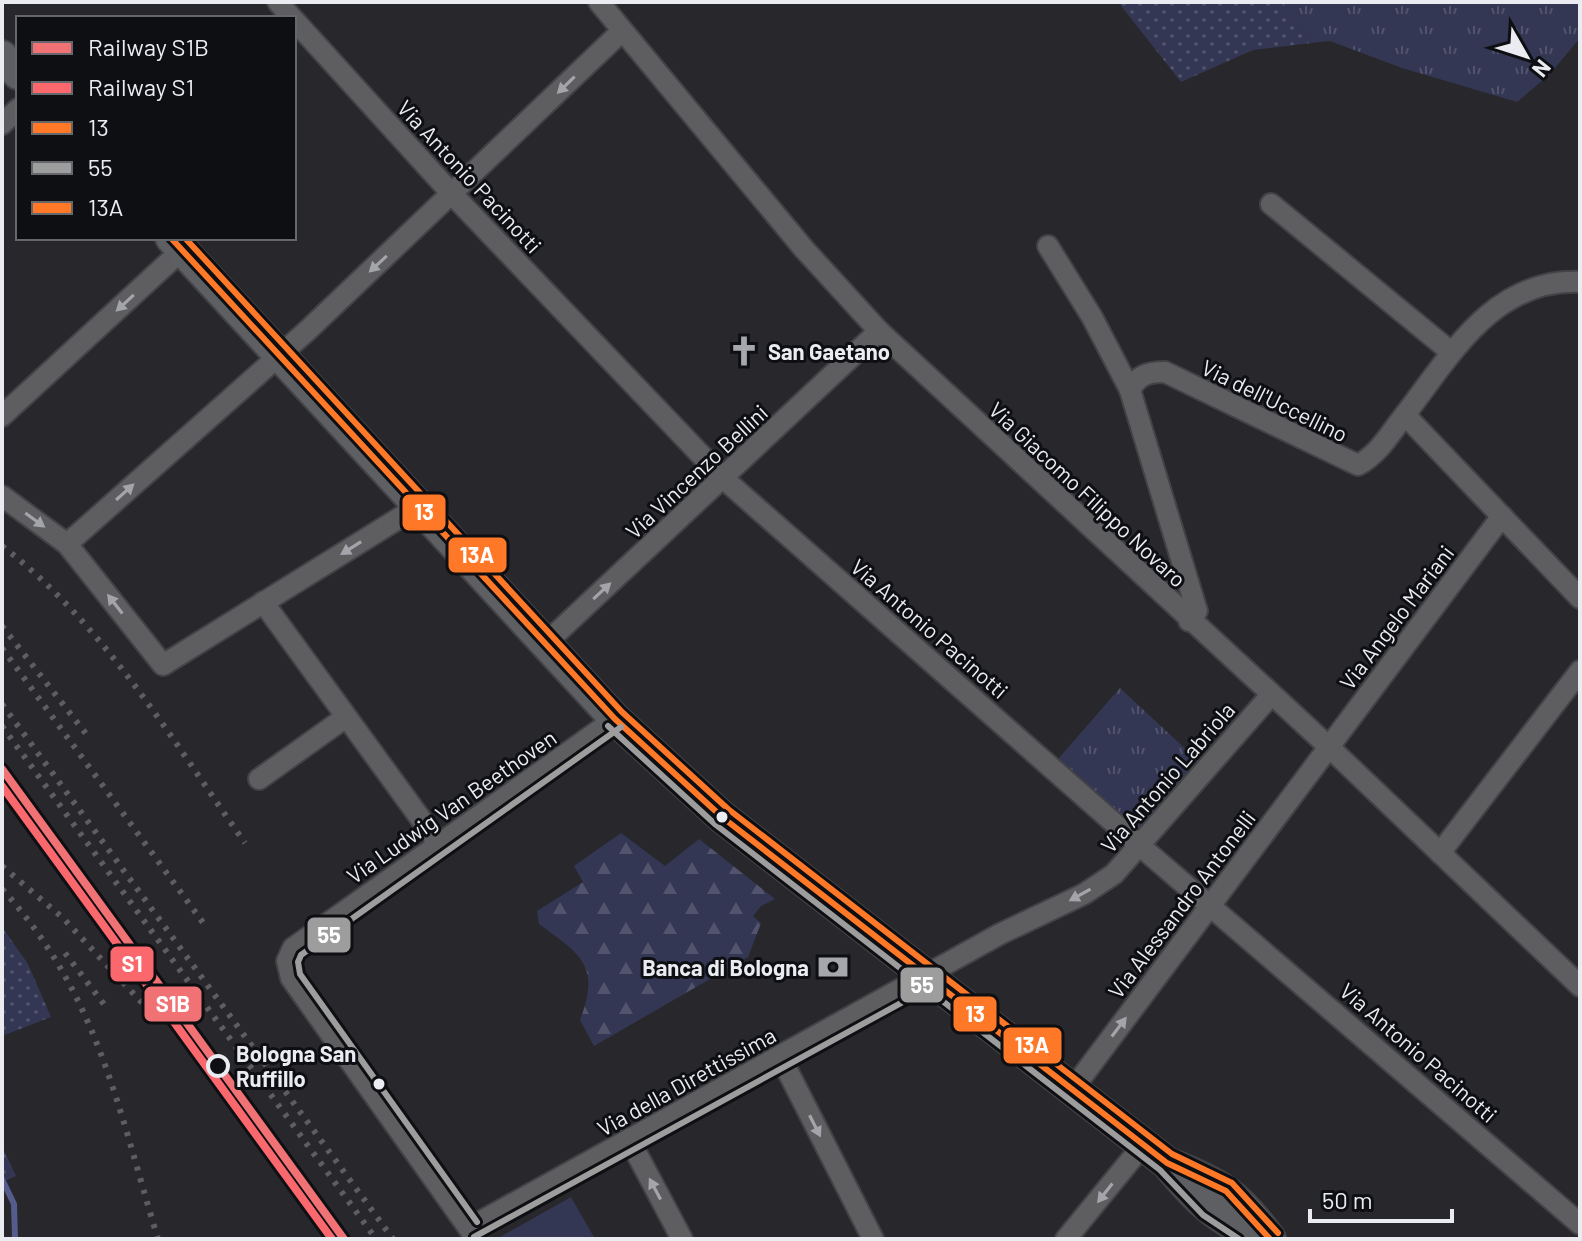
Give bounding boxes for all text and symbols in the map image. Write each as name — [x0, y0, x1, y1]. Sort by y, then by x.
legend — [16, 16, 296, 240]
north arrow — [1486, 16, 1566, 96]
text: Railway S1B — [88, 32, 209, 61]
text: N — [1528, 55, 1557, 83]
text: Railway S1 — [88, 72, 194, 101]
one-way arrow — [557, 75, 576, 94]
street label: Via Antonio Pacinotti — [393, 94, 547, 258]
text: 13 — [88, 112, 109, 141]
text: 55 — [88, 152, 113, 181]
text: 13A — [88, 192, 123, 221]
one-way arrow — [369, 255, 388, 273]
one-way arrow — [116, 294, 135, 312]
church icon: San Gaetano — [727, 334, 761, 368]
place label: San Gaetano — [768, 338, 890, 364]
street label: Via dell'Uccellino — [1198, 353, 1352, 447]
street label: Via Giacomo Filippo Novaro — [984, 396, 1192, 592]
street label: Via Vincenzo Bellini — [620, 399, 772, 543]
one-way arrow — [115, 484, 135, 501]
line badge: 13 — [401, 493, 447, 532]
text: 13 — [414, 498, 434, 524]
one-way arrow — [24, 512, 45, 528]
line badge: 13A — [447, 536, 508, 574]
street label: Via Angelo Mariani — [1333, 540, 1459, 694]
one-way arrow — [340, 541, 362, 555]
text: 13A — [460, 541, 494, 567]
street label: Via Antonio Pacinotti — [846, 553, 1014, 703]
one-way arrow — [593, 583, 612, 601]
one-way arrow — [107, 594, 124, 614]
street label: Via Antonio Labriola — [1095, 697, 1239, 857]
street label: Via Ludwig Van Beethoven — [341, 724, 561, 888]
street label: Via Alessandro Antonelli — [1102, 805, 1260, 1003]
unlabelled marker — [714, 809, 730, 825]
one-way arrow — [1069, 887, 1091, 901]
line badge: 55 — [306, 916, 352, 954]
text: 55 — [317, 921, 341, 947]
line badge: S1 — [109, 945, 155, 983]
text: S1 — [122, 950, 142, 976]
bank icon: Banca di Bologna — [816, 950, 850, 984]
place label: Banca di Bologna — [642, 954, 809, 980]
line badge: 55 — [899, 966, 945, 1004]
text: 55 — [910, 971, 934, 997]
street label: Via Antonio Pacinotti — [1335, 977, 1503, 1127]
line badge: S1B — [143, 985, 203, 1023]
text: S1B — [156, 990, 190, 1016]
line badge: 13 — [952, 995, 998, 1033]
text: 13 — [965, 1000, 985, 1026]
one-way arrow — [1110, 1017, 1126, 1038]
street label: Via della Direttissima — [592, 1021, 780, 1141]
line badge: 13A — [1002, 1026, 1063, 1065]
text: 13A — [1015, 1031, 1049, 1057]
place label: Bologna San Ruffillo — [236, 1040, 356, 1091]
marker: Bologna San Ruffillo — [207, 1055, 229, 1077]
unlabelled marker — [371, 1076, 387, 1092]
one-way arrow — [809, 1114, 822, 1137]
scale bar — [1310, 1173, 1452, 1223]
one-way arrow — [649, 1178, 663, 1200]
one-way arrow — [1098, 1183, 1114, 1203]
text: 50 m — [1322, 1185, 1373, 1214]

